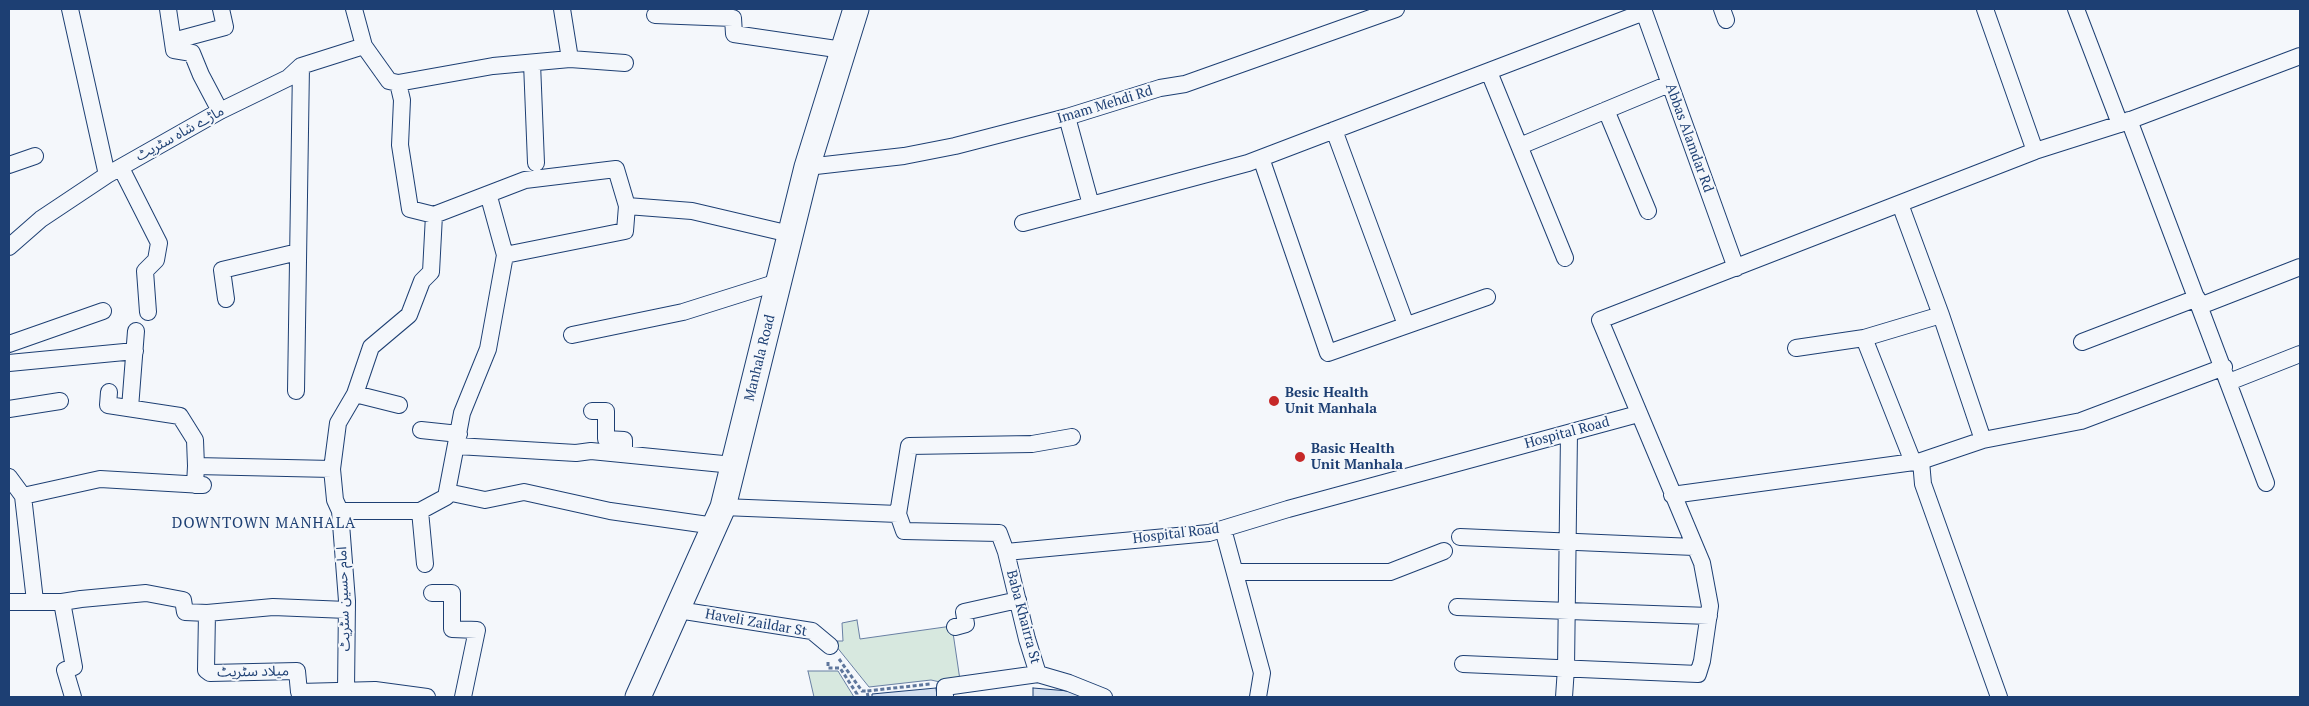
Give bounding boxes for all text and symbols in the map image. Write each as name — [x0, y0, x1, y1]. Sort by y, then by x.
street label: Abbas Alamdar Rd — [1662, 81, 1716, 195]
street label: Imam Mehdi Rd — [1055, 82, 1155, 128]
street label: ماڑے شاہ سٹریٹ — [133, 103, 227, 165]
street label: Manhala Road — [741, 313, 779, 403]
place label: Besic Health Unit Manhala — [1285, 385, 1377, 418]
marker: Besic Health Unit Manhala — [1267, 394, 1281, 408]
street label: Hospital Road — [1523, 414, 1611, 452]
place label: Basic Health Unit Manhala — [1311, 441, 1403, 474]
marker: Basic Health Unit Manhala — [1293, 450, 1307, 464]
district label: DOWNTOWN MANHALA — [170, 515, 358, 533]
street label: Hospital Road — [1132, 520, 1220, 548]
street label: امام حسین سٹریٹ — [334, 546, 354, 652]
street label: Baba Khairra St — [1002, 568, 1044, 666]
street label: Haveli Zaildar St — [704, 606, 808, 640]
street label: میلاد سٹریٹ — [217, 663, 289, 681]

